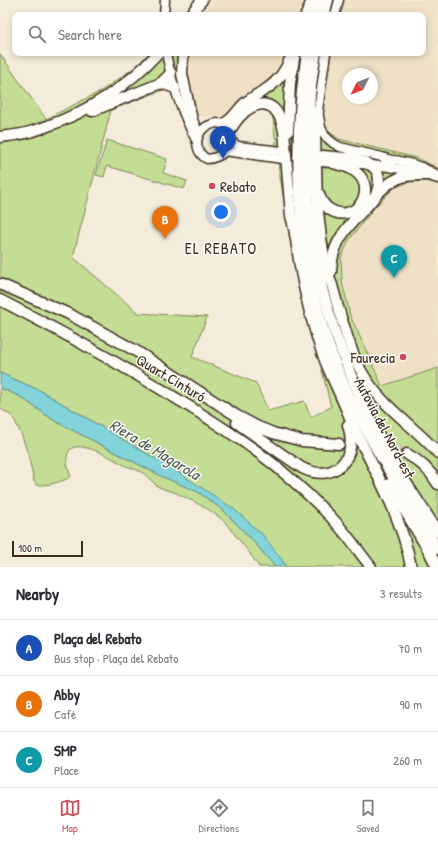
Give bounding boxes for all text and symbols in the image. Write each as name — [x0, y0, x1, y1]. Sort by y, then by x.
search box — [12, 12, 426, 56]
icon: search — [26, 23, 48, 45]
text: Search here — [58, 24, 122, 45]
north arrow — [342, 68, 378, 104]
pin: A — [210, 126, 236, 159]
place label: Rebato — [220, 176, 256, 197]
marker: Rebato — [207, 181, 217, 191]
your location — [211, 202, 231, 222]
pin: B — [152, 206, 178, 239]
district label: EL REBATO — [185, 237, 257, 259]
pin: C — [381, 245, 407, 278]
place label: Faurecia — [350, 347, 395, 368]
street label: Quart Cinturó — [132, 349, 210, 407]
marker: Faurecia — [398, 352, 408, 362]
street label: Autovia del Nord-est — [350, 374, 421, 483]
water label: Riera de Magarola — [106, 413, 206, 486]
scale bar — [12, 539, 83, 558]
text: 100 m — [18, 541, 42, 555]
text: Nearby — [16, 582, 59, 605]
text: 3 results — [380, 584, 422, 602]
text: Plaça del Rebato — [54, 628, 142, 649]
text: A — [26, 639, 32, 657]
text: 70 m — [398, 639, 422, 657]
text: Bus stop · Plaça del Rebato — [54, 649, 179, 667]
text: Abby — [54, 684, 80, 705]
text: B — [26, 695, 32, 713]
text: 90 m — [400, 695, 422, 713]
text: Café — [54, 705, 76, 723]
text: SMP — [54, 740, 77, 761]
text: C — [25, 751, 33, 769]
text: 260 m — [393, 751, 422, 769]
text: Place — [54, 761, 79, 779]
tab: Map — [59, 797, 81, 835]
tab: Directions — [199, 797, 239, 835]
tab: Saved — [357, 797, 379, 835]

